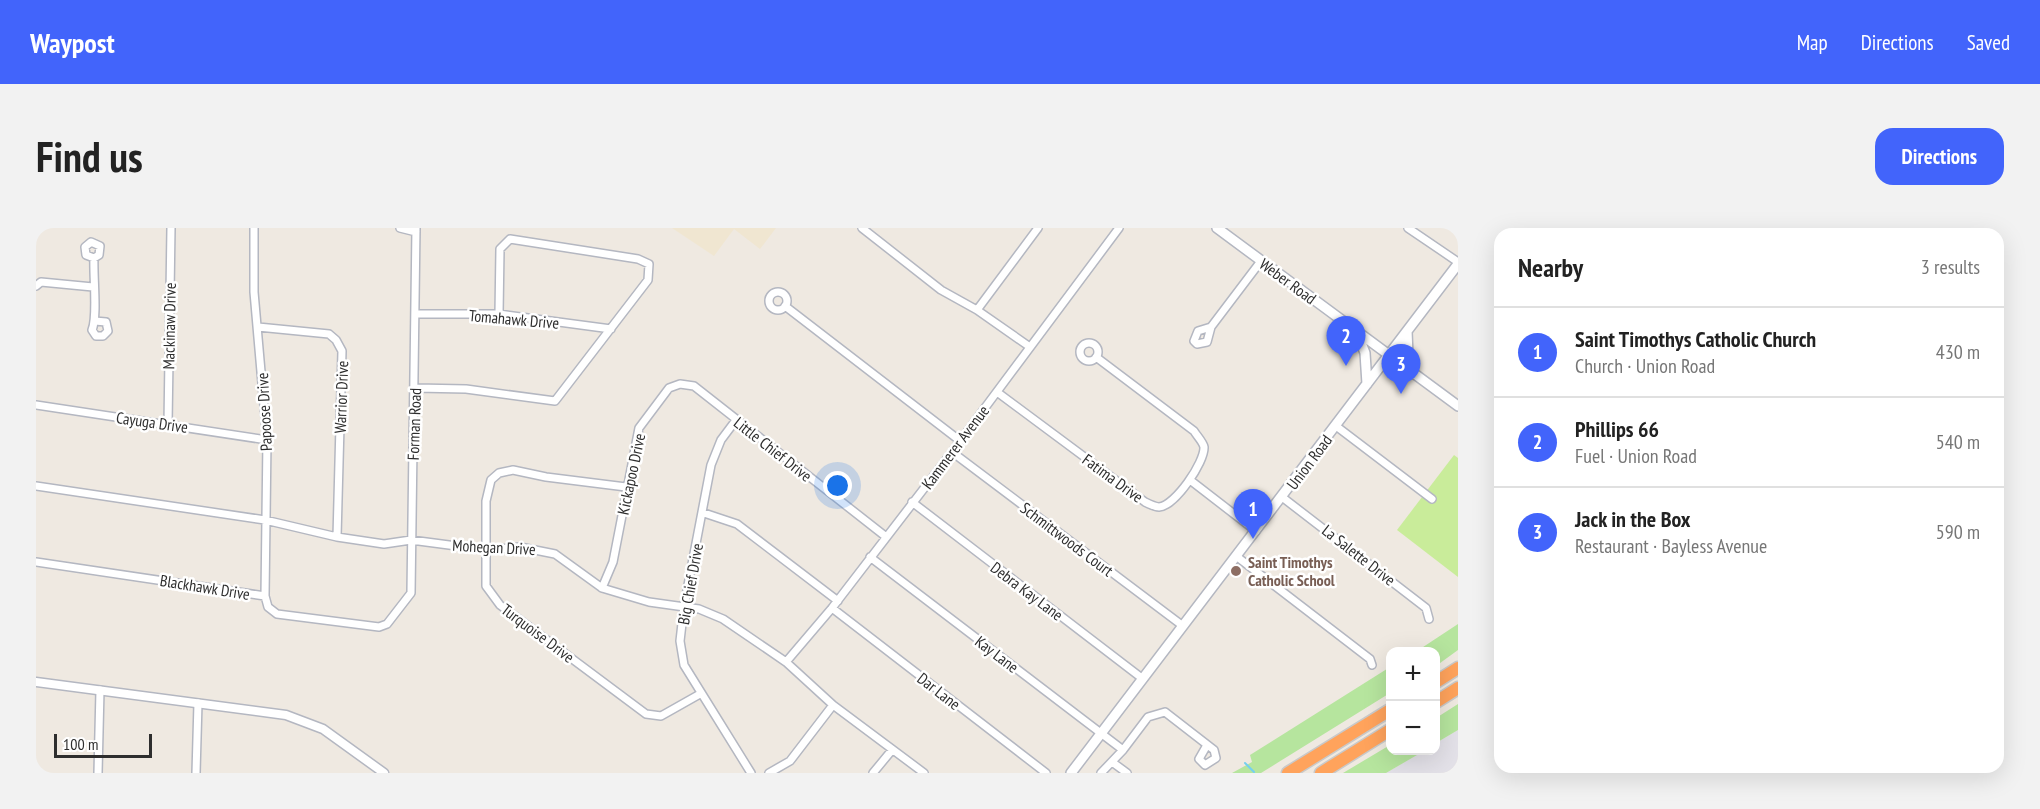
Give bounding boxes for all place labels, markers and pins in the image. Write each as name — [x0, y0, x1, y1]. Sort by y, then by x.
pin: 2 — [1326, 316, 1366, 366]
pin: 3 — [1382, 344, 1420, 394]
pin: 1 — [1234, 490, 1272, 539]
place label: Saint Timothys Catholic School — [1248, 552, 1335, 590]
marker: Saint Timothys Catholic School — [1229, 564, 1243, 578]

